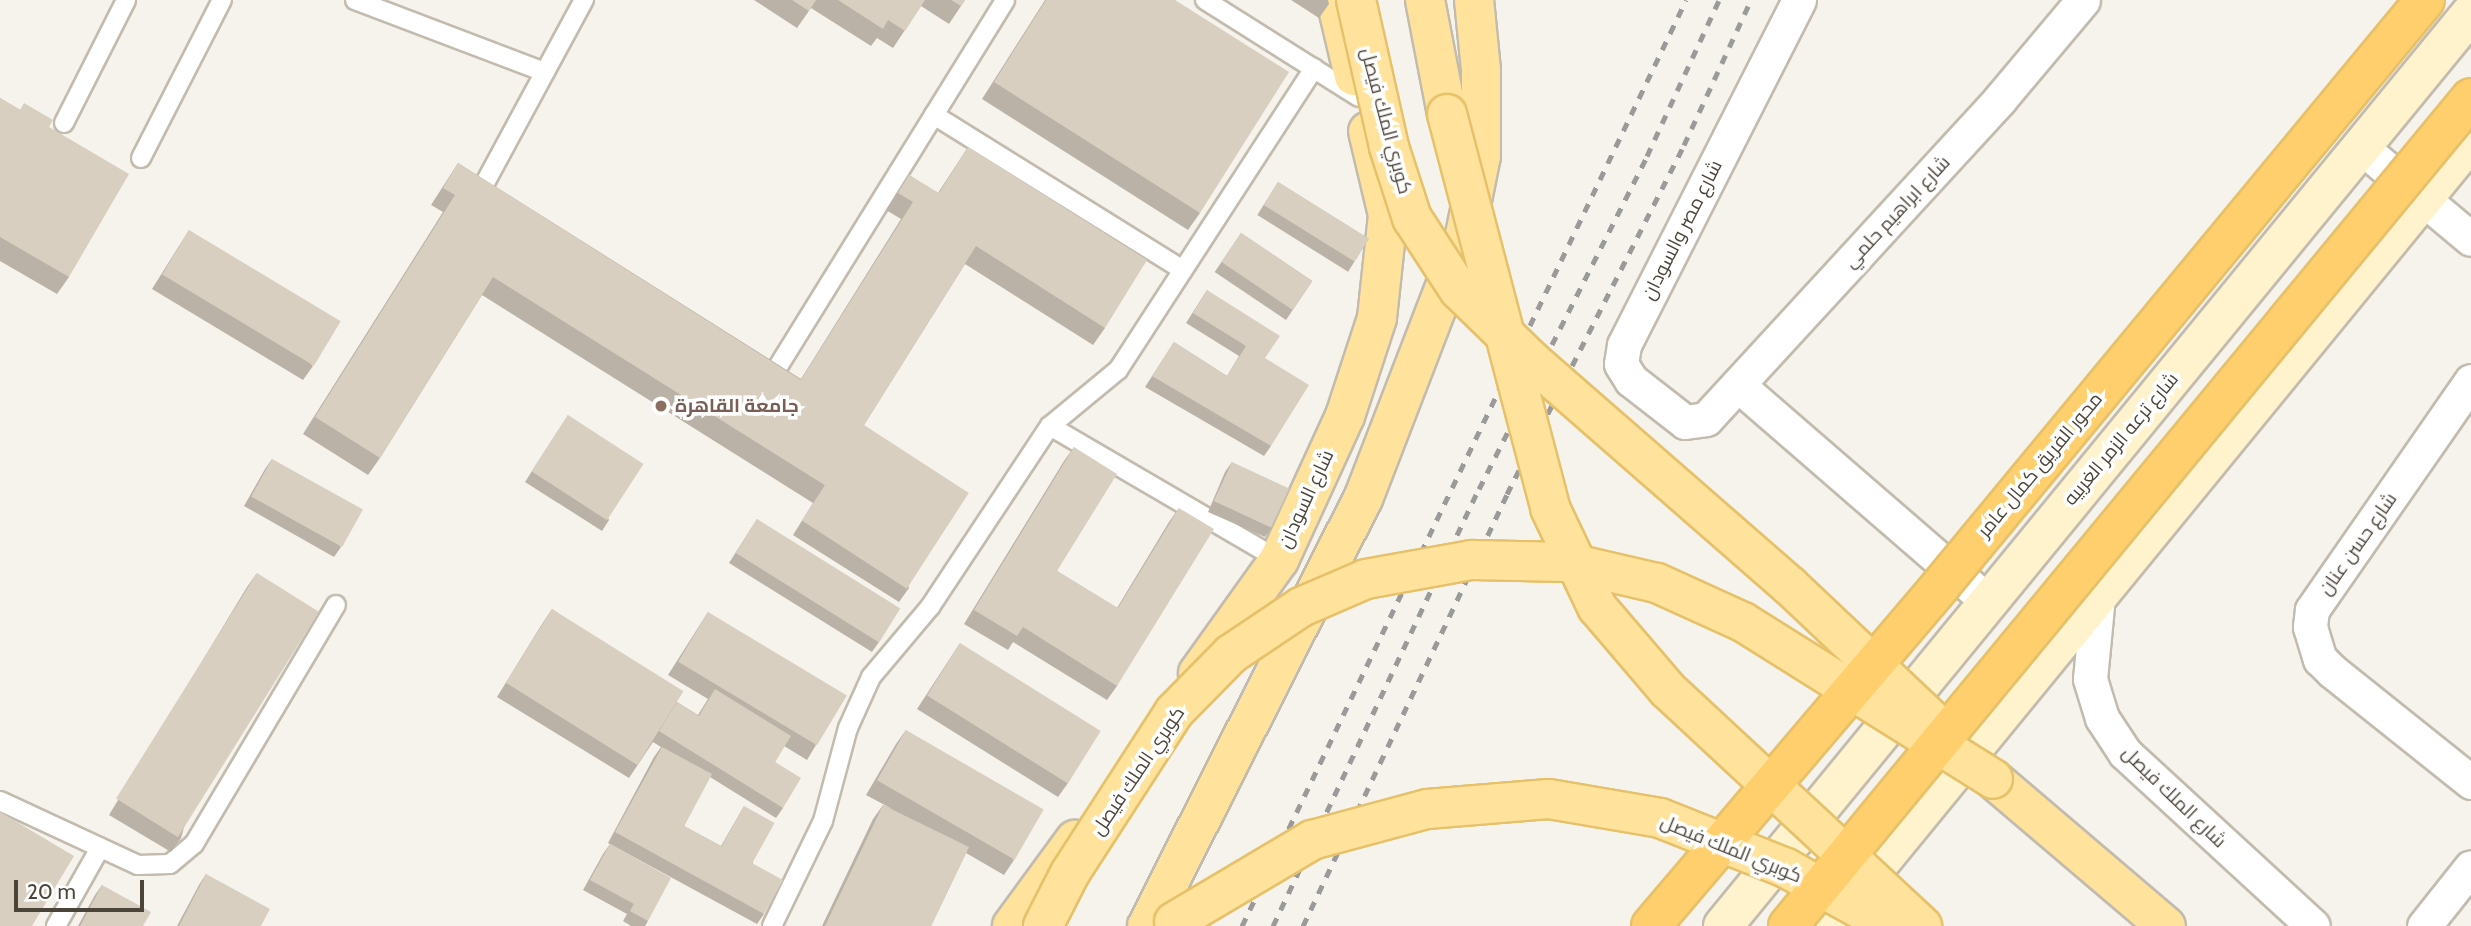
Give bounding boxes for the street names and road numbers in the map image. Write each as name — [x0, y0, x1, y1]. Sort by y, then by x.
street label: كوبري الملك فيصل — [1356, 45, 1416, 197]
street label: شارع ابراهيم حلمي — [1839, 151, 1955, 273]
street label: شارع مصر والسودان — [1637, 156, 1727, 304]
street label: شارع ترعه الزمر الغربيه — [2059, 368, 2183, 510]
street label: محور الفريق كمال عامر — [1973, 388, 2107, 542]
street label: شارع السودان — [1273, 446, 1339, 552]
street label: شارع حسن عنان — [2314, 488, 2402, 600]
street label: كوبري الملك فيصل — [1087, 702, 1189, 840]
street label: شارع الملك فيصل — [2117, 741, 2231, 853]
street label: كوبري الملك فيصل — [1657, 810, 1805, 888]

